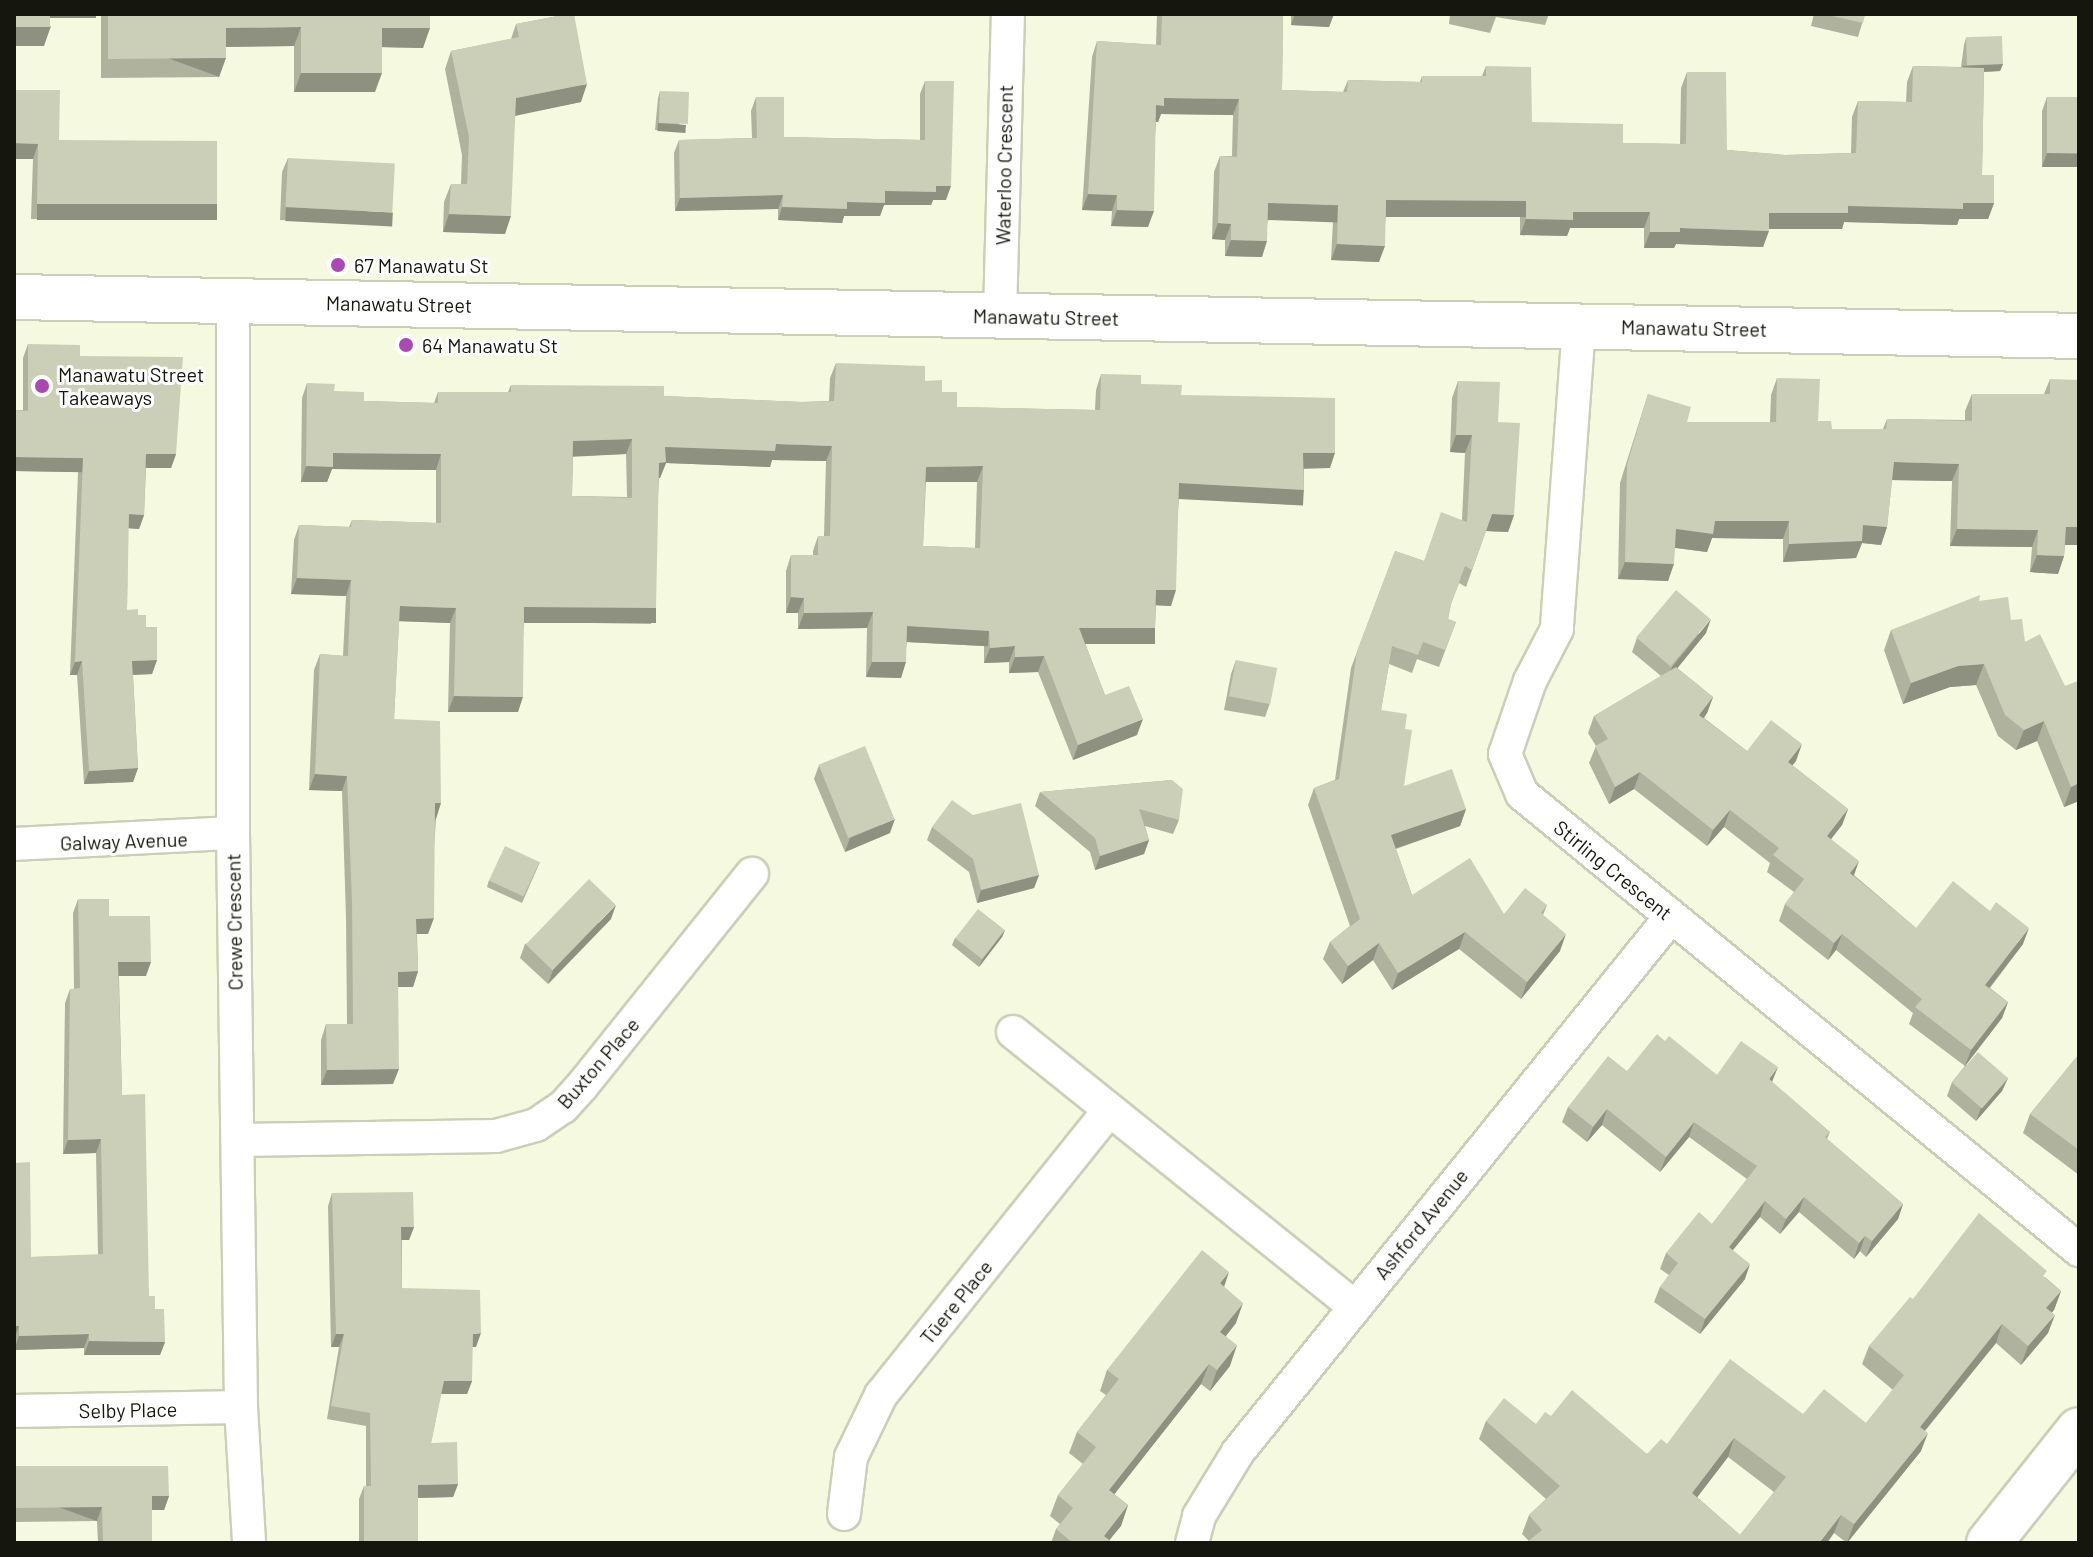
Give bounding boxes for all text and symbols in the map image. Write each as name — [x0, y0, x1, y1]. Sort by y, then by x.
street label: Waterloo Crescent — [991, 85, 1017, 245]
place label: 67 Manawatu St — [354, 253, 488, 277]
marker: 67 Manawatu St — [329, 256, 347, 274]
street label: Manawatu Street — [326, 291, 472, 317]
street label: Manawatu Street — [973, 304, 1119, 330]
street label: Manawatu Street — [1621, 315, 1767, 341]
place label: 64 Manawatu St — [422, 333, 558, 357]
marker: 64 Manawatu St — [397, 336, 415, 354]
place label: Manawatu Street Takeaways — [58, 362, 204, 409]
marker: Manawatu Street Takeaways — [33, 377, 51, 395]
street label: Stirling Crescent — [1549, 815, 1677, 925]
street label: Galway Avenue — [60, 827, 188, 855]
street label: Crewe Crescent — [221, 853, 247, 991]
street label: Buxton Place — [552, 1013, 644, 1113]
street label: Ashford Avenue — [1369, 1164, 1473, 1284]
street label: Tūere Place — [915, 1255, 997, 1349]
street label: Selby Place — [79, 1397, 177, 1423]

